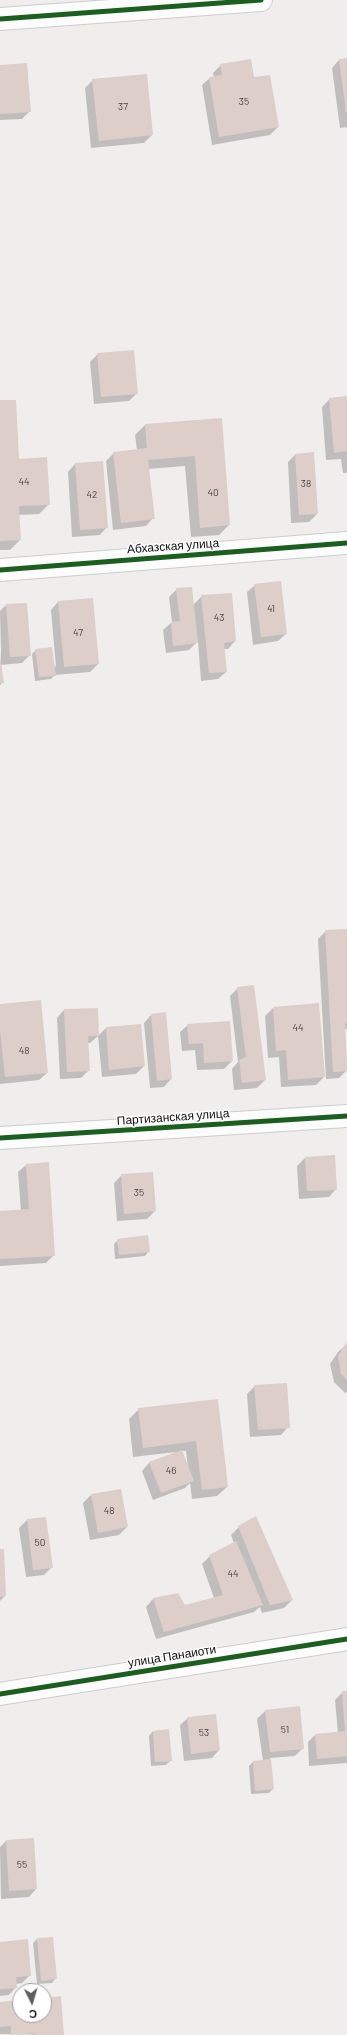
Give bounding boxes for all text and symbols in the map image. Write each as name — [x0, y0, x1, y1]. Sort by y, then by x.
house number: 35 — [239, 96, 249, 108]
house number: 37 — [118, 101, 128, 113]
house number: 44 — [18, 476, 30, 488]
house number: 38 — [301, 478, 311, 490]
house number: 40 — [207, 487, 219, 499]
house number: 42 — [87, 489, 97, 501]
street label: Абхазская улица — [126, 536, 220, 556]
house number: 41 — [267, 603, 275, 615]
house number: 43 — [214, 612, 224, 624]
house number: 47 — [73, 627, 83, 639]
house number: 44 — [292, 1022, 304, 1034]
house number: 48 — [19, 1045, 29, 1057]
street label: Партизанская улица — [116, 1106, 230, 1128]
house number: 35 — [134, 1187, 144, 1199]
house number: 46 — [166, 1465, 176, 1477]
house number: 48 — [104, 1505, 114, 1517]
house number: 50 — [35, 1537, 45, 1549]
house number: 44 — [227, 1568, 239, 1580]
street label: улица Панаиоти — [127, 1642, 217, 1670]
house number: 51 — [281, 1724, 289, 1736]
house number: 53 — [199, 1727, 209, 1739]
house number: 55 — [17, 1859, 27, 1871]
north arrow — [12, 1983, 52, 2023]
text: С — [28, 2008, 38, 2021]

